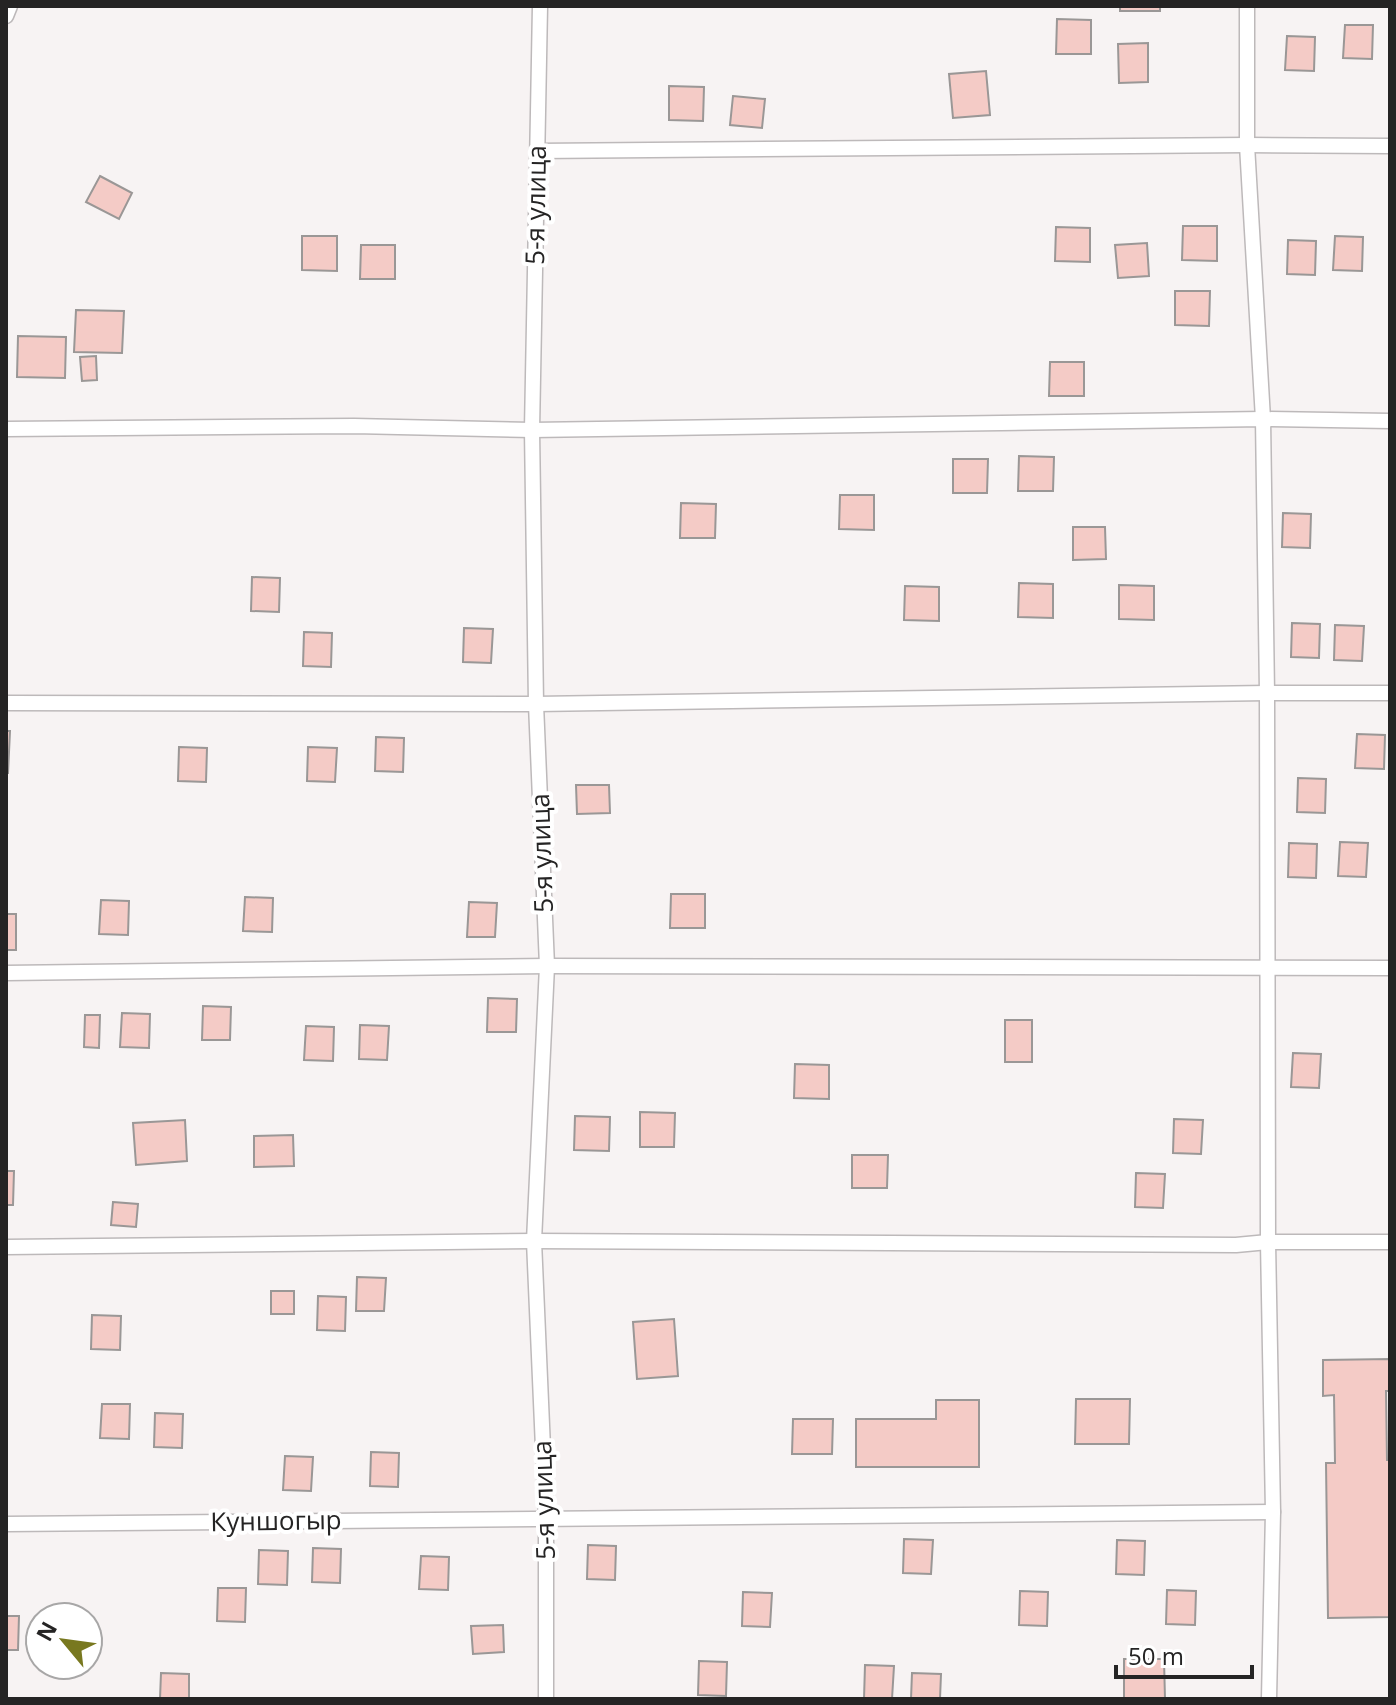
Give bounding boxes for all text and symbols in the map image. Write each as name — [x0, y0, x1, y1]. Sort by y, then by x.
street label: 5-я улица — [516, 145, 554, 265]
street label: 5-я улица — [521, 793, 561, 913]
street label: 5-я улица — [523, 1440, 563, 1560]
street label: Куншогыр — [210, 1501, 342, 1539]
north arrow — [24, 1601, 104, 1681]
text: N — [28, 1616, 63, 1646]
scale bar — [1116, 1629, 1252, 1679]
text: 50 m — [1128, 1639, 1184, 1672]

